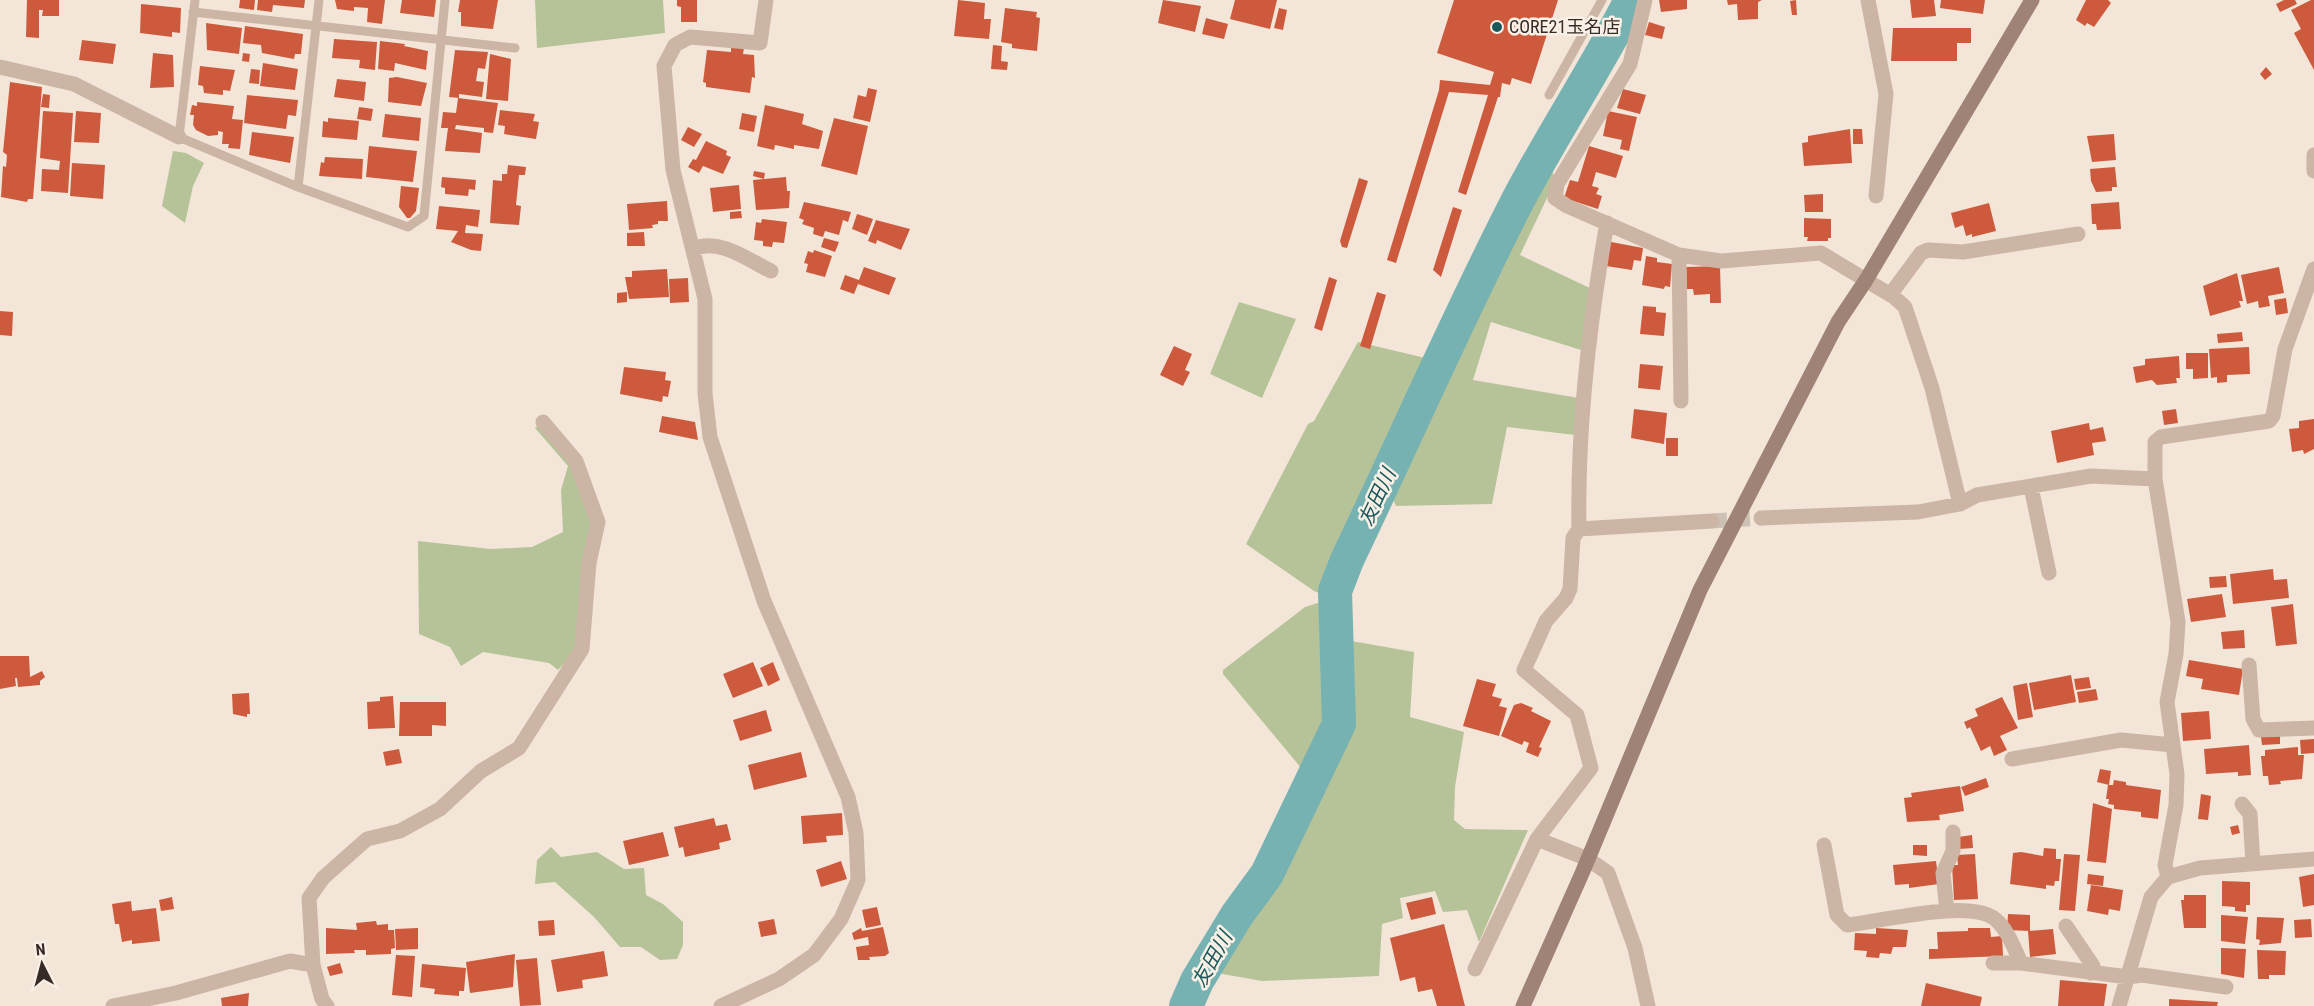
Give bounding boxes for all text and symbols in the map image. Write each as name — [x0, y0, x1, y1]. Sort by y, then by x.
place label: CORE21玉名店 — [1509, 16, 1620, 37]
marker: CORE21玉名店 — [1490, 20, 1504, 34]
water label: 友田川 — [1353, 463, 1401, 529]
water label: 友田川 — [1187, 925, 1238, 991]
north arrow — [12, 934, 72, 994]
text: N — [35, 940, 46, 960]

